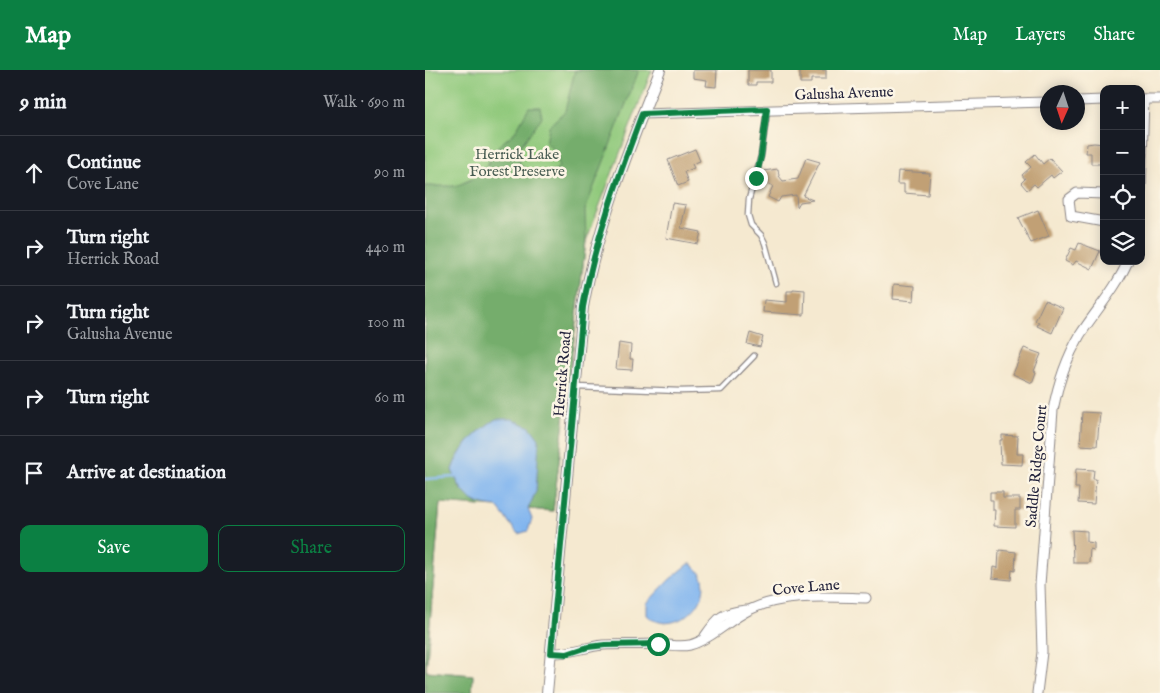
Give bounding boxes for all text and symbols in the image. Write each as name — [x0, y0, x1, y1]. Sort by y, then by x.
text: Map — [25, 20, 71, 51]
text: Map — [953, 24, 987, 47]
text: Layers — [1015, 24, 1066, 47]
text: Share — [1094, 24, 1135, 47]
street label: Galusha Avenue — [794, 82, 894, 105]
north arrow — [1040, 85, 1085, 130]
map controls — [1100, 85, 1145, 265]
button: + — [1100, 85, 1145, 130]
text: 9 min — [20, 89, 67, 116]
text: Walk · 690 m — [323, 93, 405, 113]
button: − — [1100, 130, 1145, 175]
park label: Herrick Lake Forest Preserve — [469, 145, 565, 181]
text: Continue — [67, 151, 141, 175]
icon: ahead — [20, 159, 48, 187]
text: 90 m — [374, 163, 405, 183]
route end — [745, 167, 768, 190]
text: Cove Lane — [67, 175, 139, 195]
button: locate — [1100, 175, 1145, 220]
button: layers — [1100, 220, 1145, 265]
text: Turn right — [67, 226, 149, 250]
icon: right — [20, 234, 48, 262]
text: 440 m — [366, 238, 405, 258]
text: Herrick Road — [67, 250, 159, 270]
text: Turn right — [67, 301, 149, 325]
icon: right — [20, 309, 48, 337]
text: 100 m — [368, 313, 405, 333]
text: Galusha Avenue — [67, 325, 173, 345]
street label: Herrick Road — [549, 329, 576, 418]
icon: right — [20, 384, 48, 412]
text: Turn right — [67, 386, 149, 410]
text: 60 m — [375, 388, 405, 408]
street label: Saddle Ridge Court — [1022, 404, 1051, 528]
icon: arrive — [20, 459, 48, 487]
text: Arrive at destination — [67, 461, 226, 485]
button: Save — [20, 525, 208, 572]
button: Share — [218, 525, 405, 572]
street label: Cove Lane — [772, 575, 841, 600]
route start — [647, 633, 670, 656]

